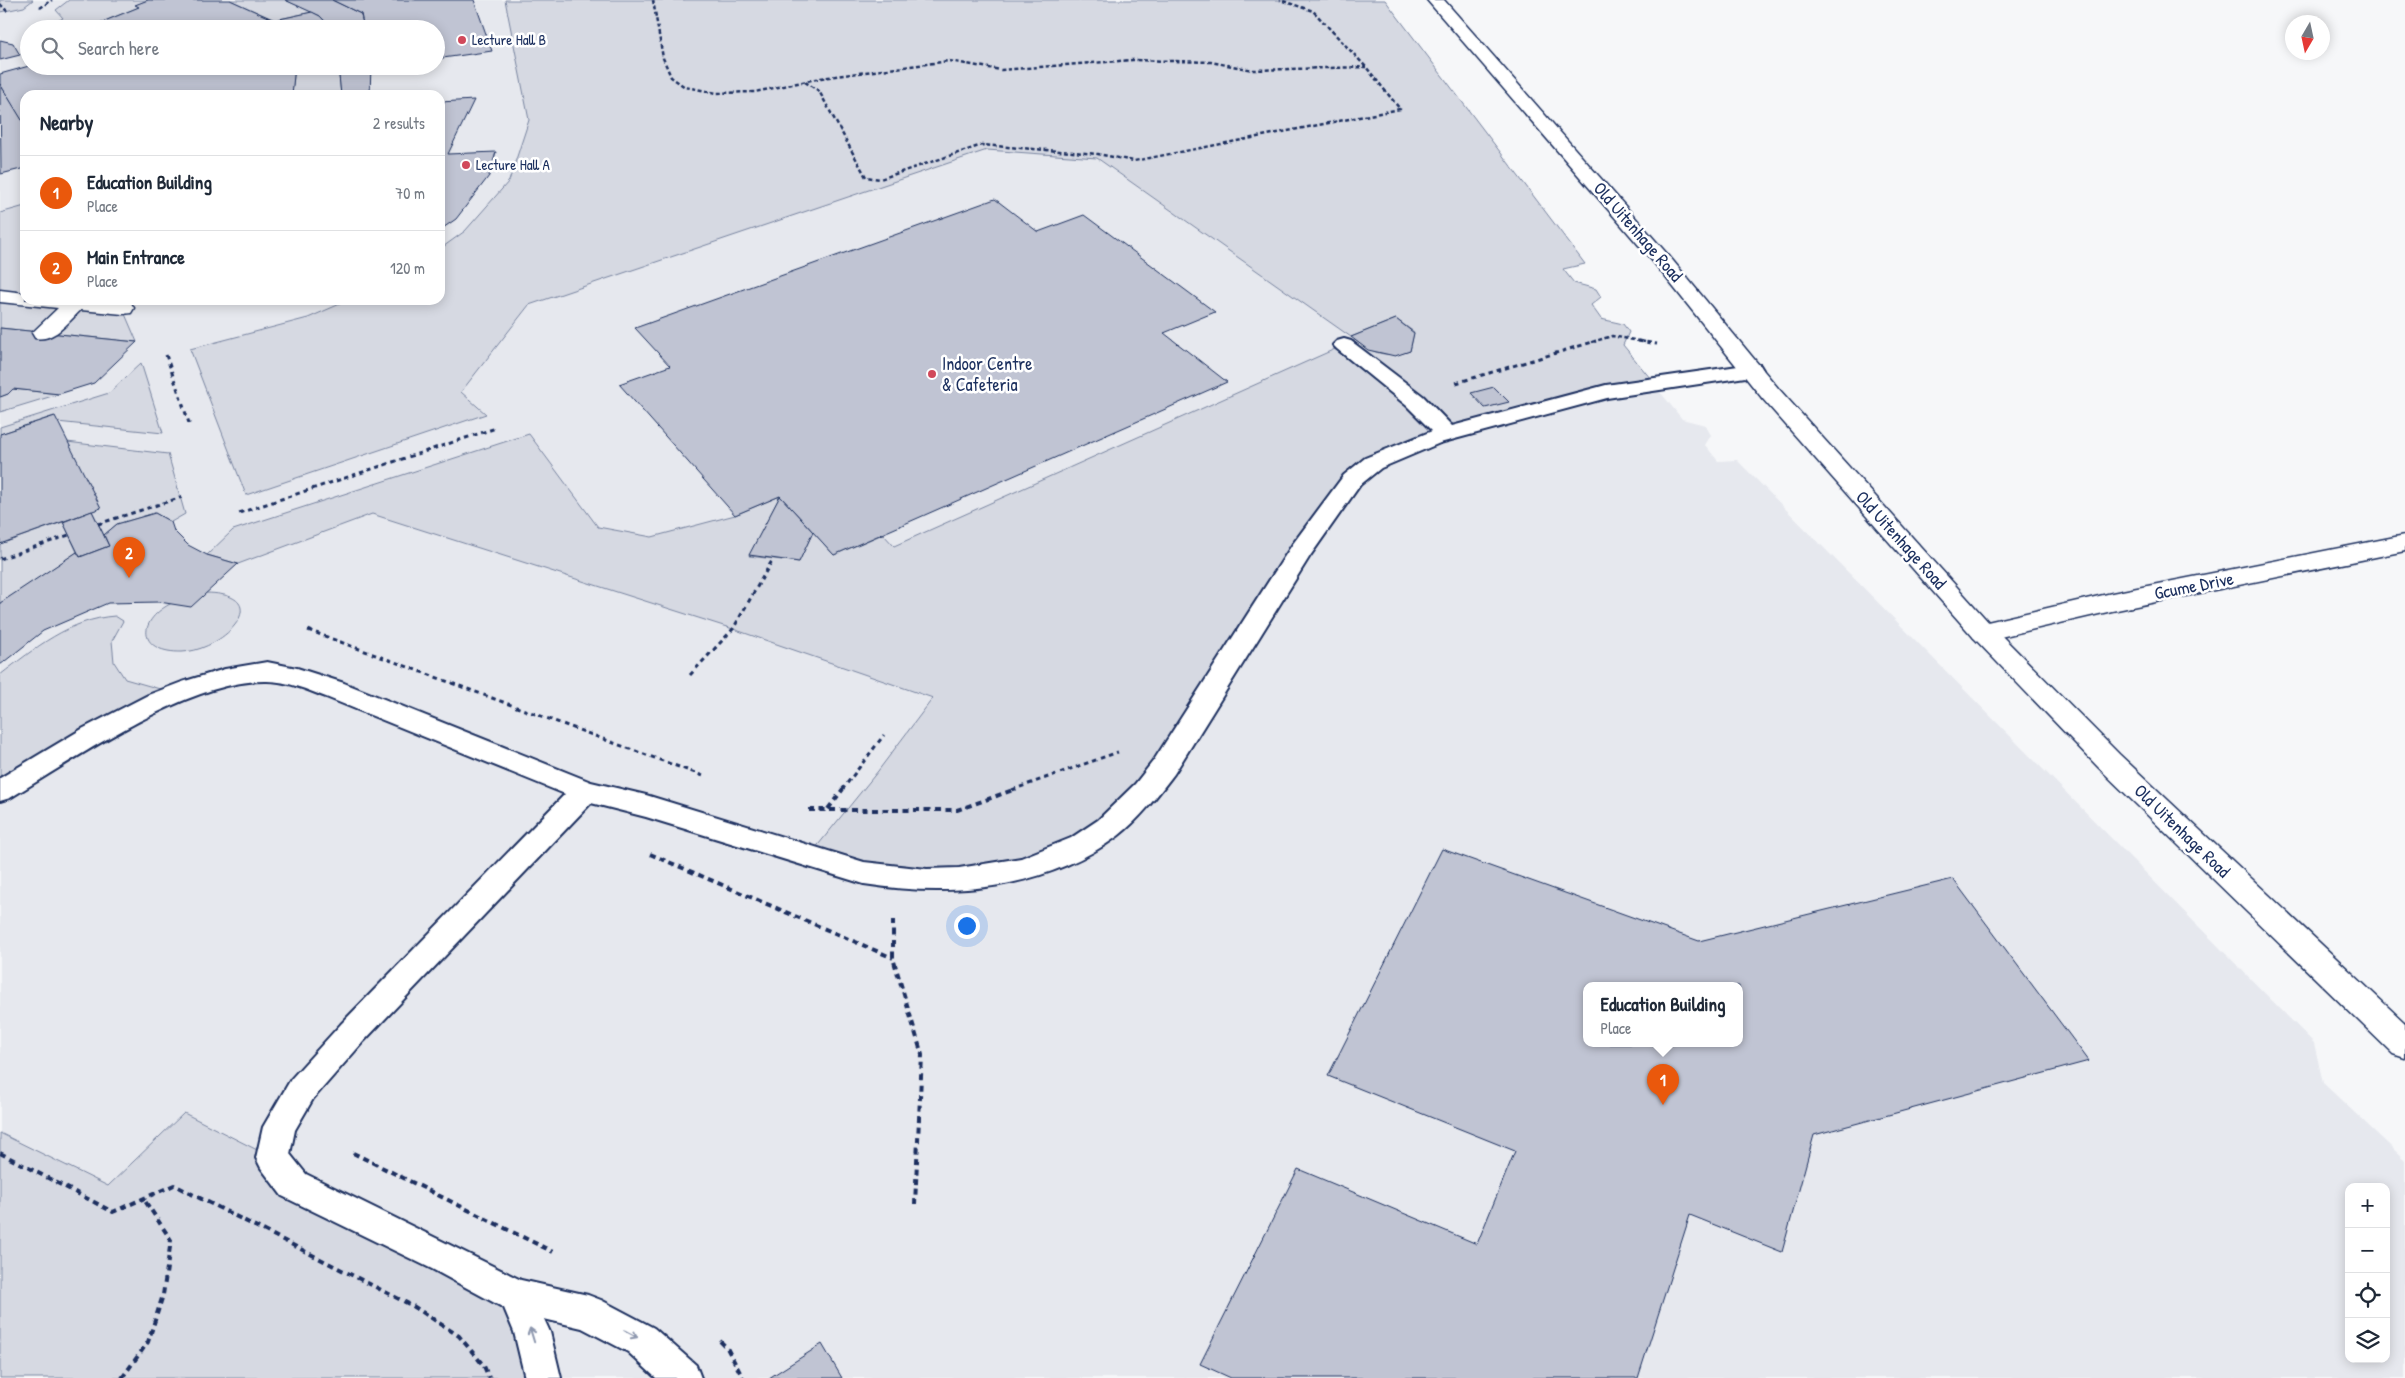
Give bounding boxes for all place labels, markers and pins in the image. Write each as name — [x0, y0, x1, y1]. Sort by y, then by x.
place label: Lecture Hall B — [472, 29, 546, 50]
marker: Lecture Hall B — [456, 34, 468, 46]
place label: Lecture Hall A — [476, 154, 551, 175]
marker: Lecture Hall A — [460, 159, 472, 171]
place label: Indoor Centre & Cafeteria — [942, 351, 1032, 397]
marker: Indoor Centre & Cafeteria — [926, 368, 938, 380]
pin: 2 — [113, 537, 145, 578]
pin: 1 — [1647, 1064, 1679, 1105]

